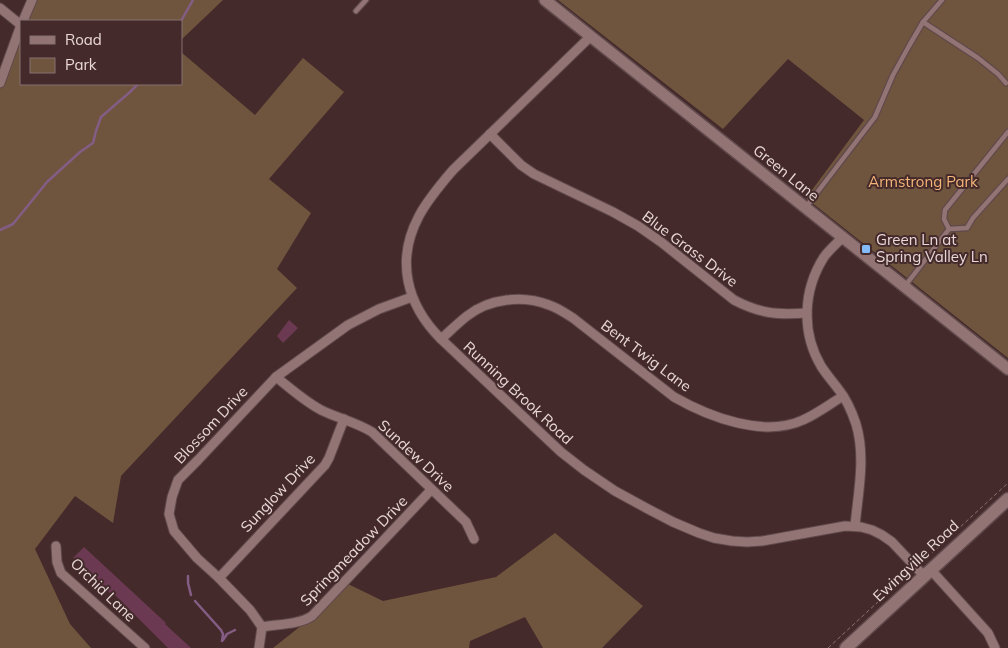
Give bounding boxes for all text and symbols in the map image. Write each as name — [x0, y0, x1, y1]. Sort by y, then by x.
legend — [20, 20, 182, 85]
text: Road — [65, 30, 102, 49]
text: Park — [65, 55, 97, 74]
street label: Green Lane — [749, 140, 823, 205]
park label: Armstrong Park — [868, 172, 978, 191]
street label: Blue Grass Drive — [639, 206, 742, 291]
place label: Green Ln at Spring Valley Ln — [876, 230, 988, 266]
marker: Green Ln at Spring Valley Ln — [860, 243, 872, 255]
street label: Bent Twig Lane — [597, 315, 695, 396]
street label: Running Brook Road — [460, 337, 577, 448]
street label: Blossom Drive — [170, 382, 251, 467]
street label: Sundew Drive — [374, 416, 458, 496]
street label: Sunglow Drive — [236, 449, 319, 536]
street label: Springmeadow Drive — [296, 491, 411, 610]
street label: Ewingville Road — [869, 516, 963, 605]
street label: Orchid Lane — [67, 554, 140, 626]

